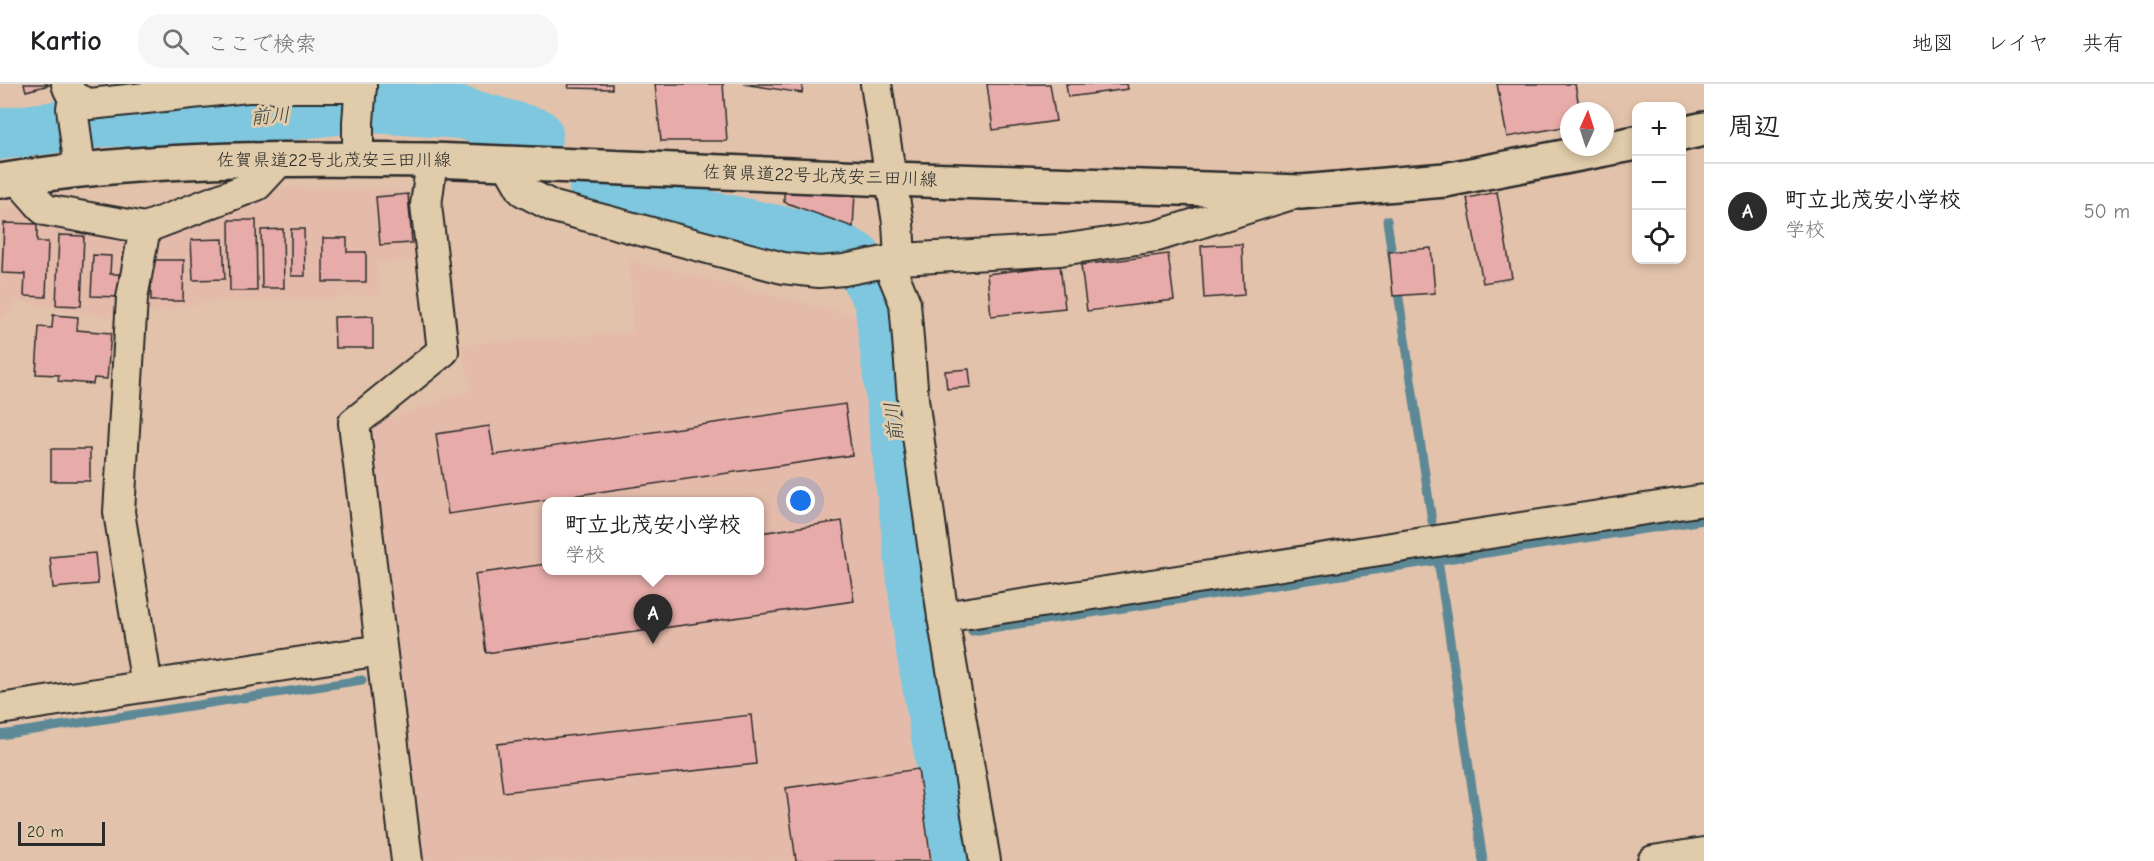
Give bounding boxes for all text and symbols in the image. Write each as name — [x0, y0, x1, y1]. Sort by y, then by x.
search box — [138, 14, 558, 68]
text: Kartio — [30, 25, 102, 57]
icon: search — [159, 25, 192, 58]
text: ここで検索 — [207, 31, 317, 57]
text: 地図 — [1912, 31, 1954, 55]
text: レイヤ — [1987, 31, 2049, 55]
text: 共有 — [2082, 31, 2124, 55]
north arrow — [1560, 102, 1614, 156]
map controls — [1632, 102, 1686, 264]
button: + — [1632, 102, 1686, 156]
water label: 前川 — [249, 103, 291, 129]
text: 周辺 — [1728, 112, 1780, 142]
street label: 佐賀県道22号北茂安三田川線 — [217, 150, 451, 171]
button: − — [1632, 156, 1686, 210]
street label: 佐賀県道22号北茂安三田川線 — [702, 161, 938, 191]
text: 町立北茂安小学校 — [1785, 187, 1961, 213]
text: A — [1742, 200, 1753, 223]
text: 50 m — [2084, 200, 2130, 223]
button: locate — [1632, 210, 1686, 264]
text: 学校 — [1785, 218, 1825, 241]
water label: 前川 — [880, 401, 908, 443]
your location — [786, 486, 815, 515]
popup — [542, 497, 764, 575]
text: 町立北茂安小学校 — [565, 512, 741, 538]
text: 学校 — [565, 543, 605, 566]
pin: A — [634, 594, 672, 644]
scale bar — [18, 819, 105, 846]
text: 20 m — [27, 823, 64, 841]

